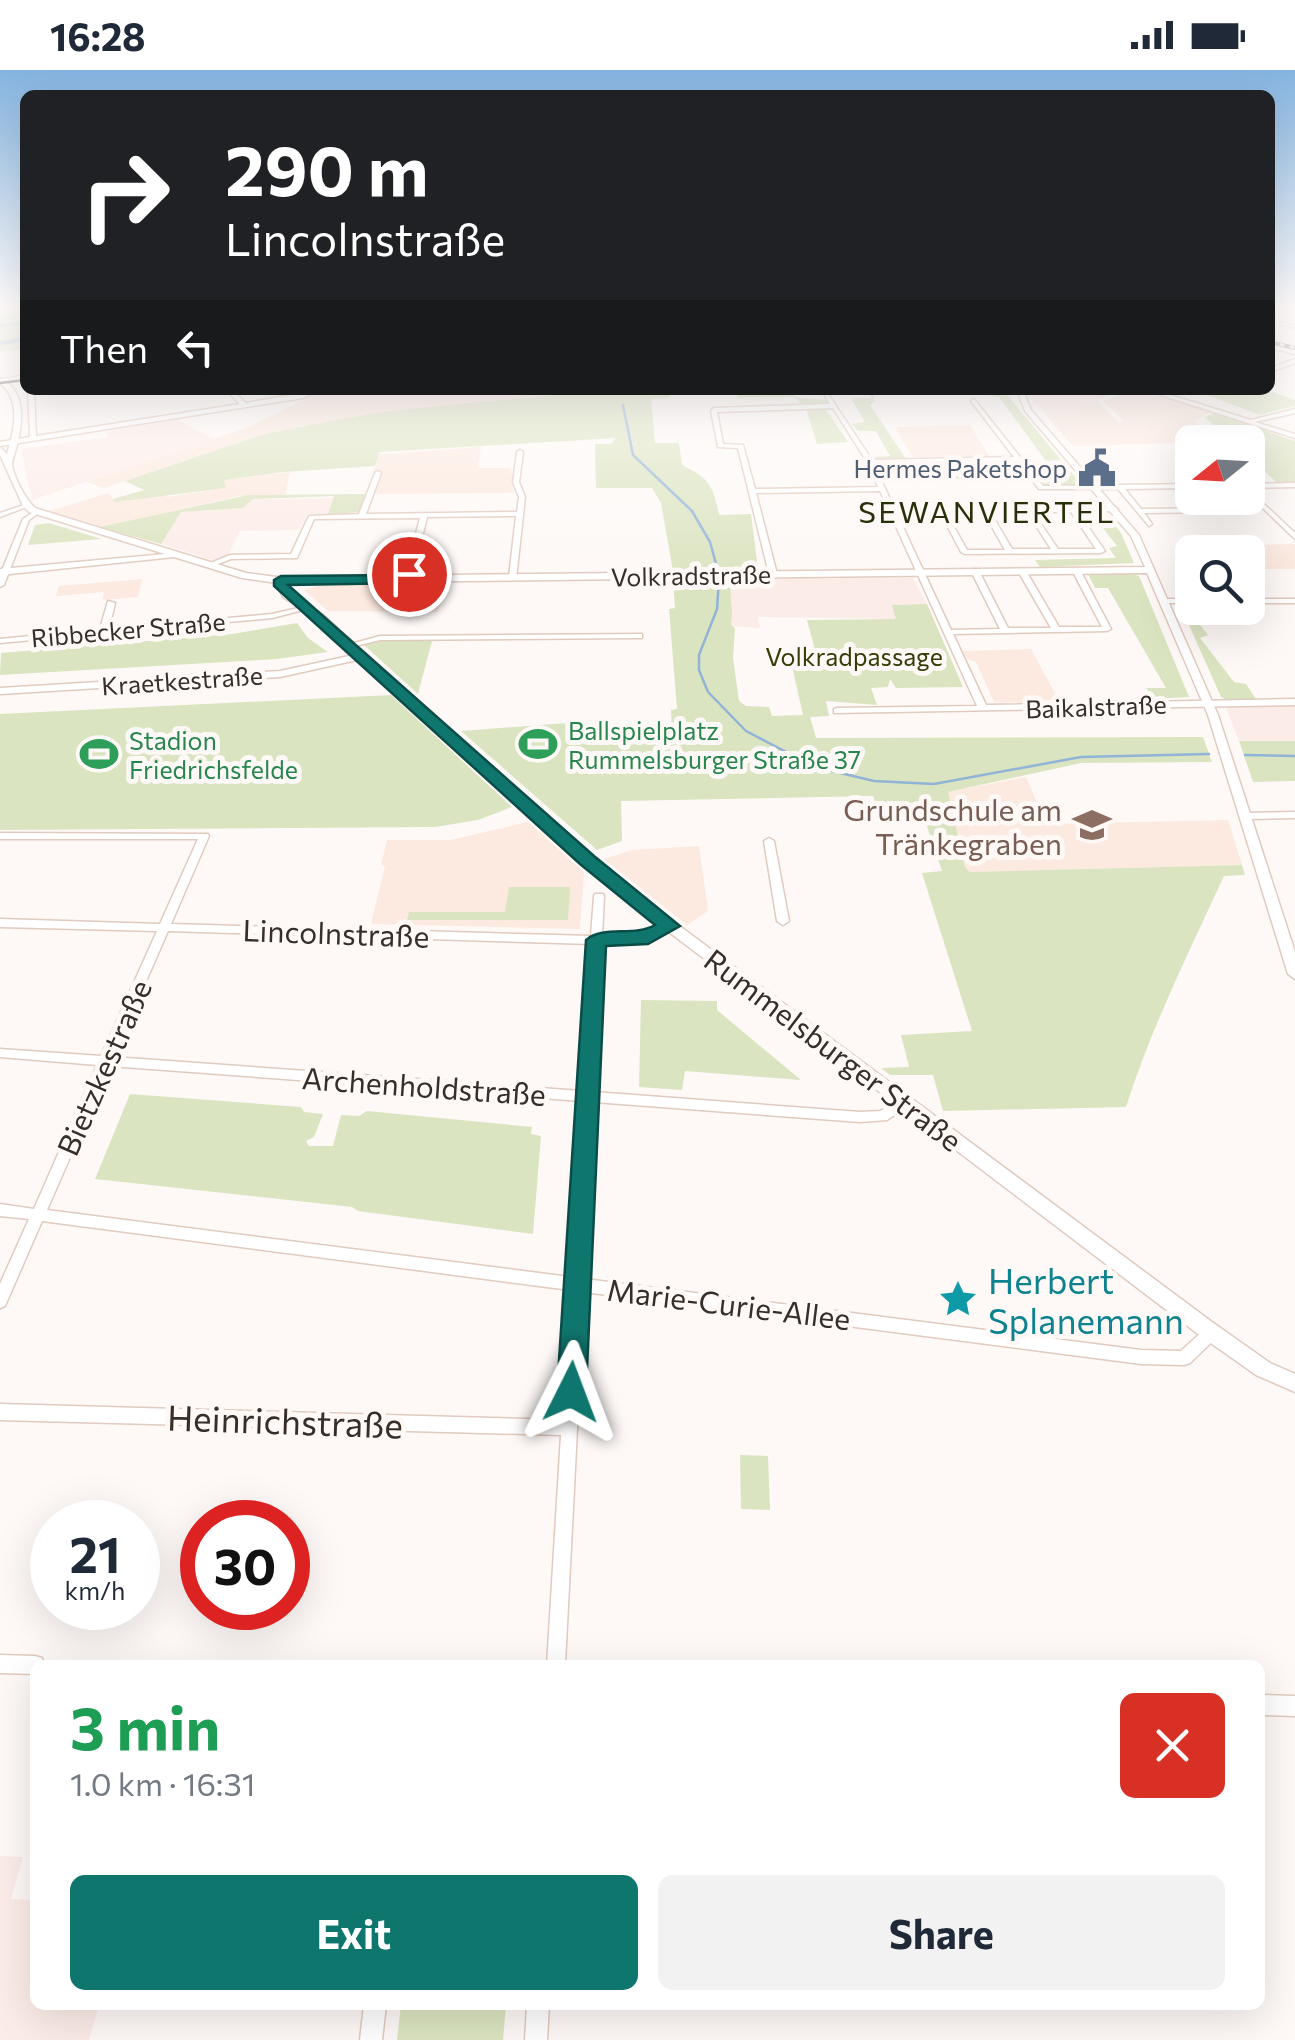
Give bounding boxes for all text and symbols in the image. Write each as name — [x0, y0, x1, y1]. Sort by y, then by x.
text: 16:28 — [50, 12, 146, 59]
text: 290 m — [225, 125, 429, 210]
icon: right — [60, 130, 190, 260]
text: Lincolnstraße — [225, 210, 505, 265]
icon: left — [168, 320, 223, 375]
text: Then — [60, 324, 148, 371]
north arrow — [1175, 425, 1265, 515]
map controls — [1175, 425, 1265, 625]
public building icon: Hermes Paketshop — [1076, 447, 1118, 489]
place label: Hermes Paketshop — [853, 453, 1067, 483]
district label: SEWANVIERTEL — [858, 492, 1116, 529]
pin — [367, 532, 452, 617]
button: search — [1175, 535, 1265, 625]
icon: arrive — [382, 547, 437, 602]
street label: Volkradstraße — [611, 559, 771, 591]
street label: Ribbecker Straße — [30, 606, 226, 652]
park label: Volkradpassage — [765, 641, 943, 671]
street label: Kraetkestraße — [100, 659, 264, 701]
street label: Baikalstraße — [1025, 689, 1167, 723]
place label: Ballspielplatz Rummelsburger Straße 37 — [568, 715, 861, 774]
sports icon: Ballspielplatz Rummelsburger Straße 37 — [517, 723, 559, 765]
place label: Stadion Friedrichsfelde — [129, 725, 298, 784]
sports icon: Stadion Friedrichsfelde — [78, 733, 120, 775]
place label: Grundschule am Tränkegraben — [843, 790, 1062, 861]
school or university icon: Grundschule am Tränkegraben — [1071, 804, 1113, 846]
street label: Lincolnstraße — [242, 910, 430, 954]
street label: Rummelsburger Straße — [698, 940, 970, 1158]
street label: Bietzkestraße — [48, 973, 158, 1161]
street label: Archenholdstraße — [301, 1058, 547, 1112]
place label: Herbert Splanemann — [988, 1258, 1184, 1341]
street label: Marie-Curie-Allee — [605, 1270, 853, 1336]
place icon: Herbert Splanemann — [937, 1278, 979, 1320]
position arrow — [519, 1340, 623, 1444]
street label: Heinrichstraße — [166, 1394, 404, 1446]
speed limit sign: 30 — [180, 1500, 310, 1630]
text: 21 — [69, 1522, 121, 1583]
text: km/h — [65, 1575, 125, 1605]
text: 3 min — [70, 1689, 220, 1762]
button: close — [1120, 1693, 1225, 1798]
text: 1.0 km · 16:31 — [70, 1763, 255, 1803]
button: Exit — [70, 1875, 638, 1990]
button: Share — [658, 1875, 1225, 1990]

